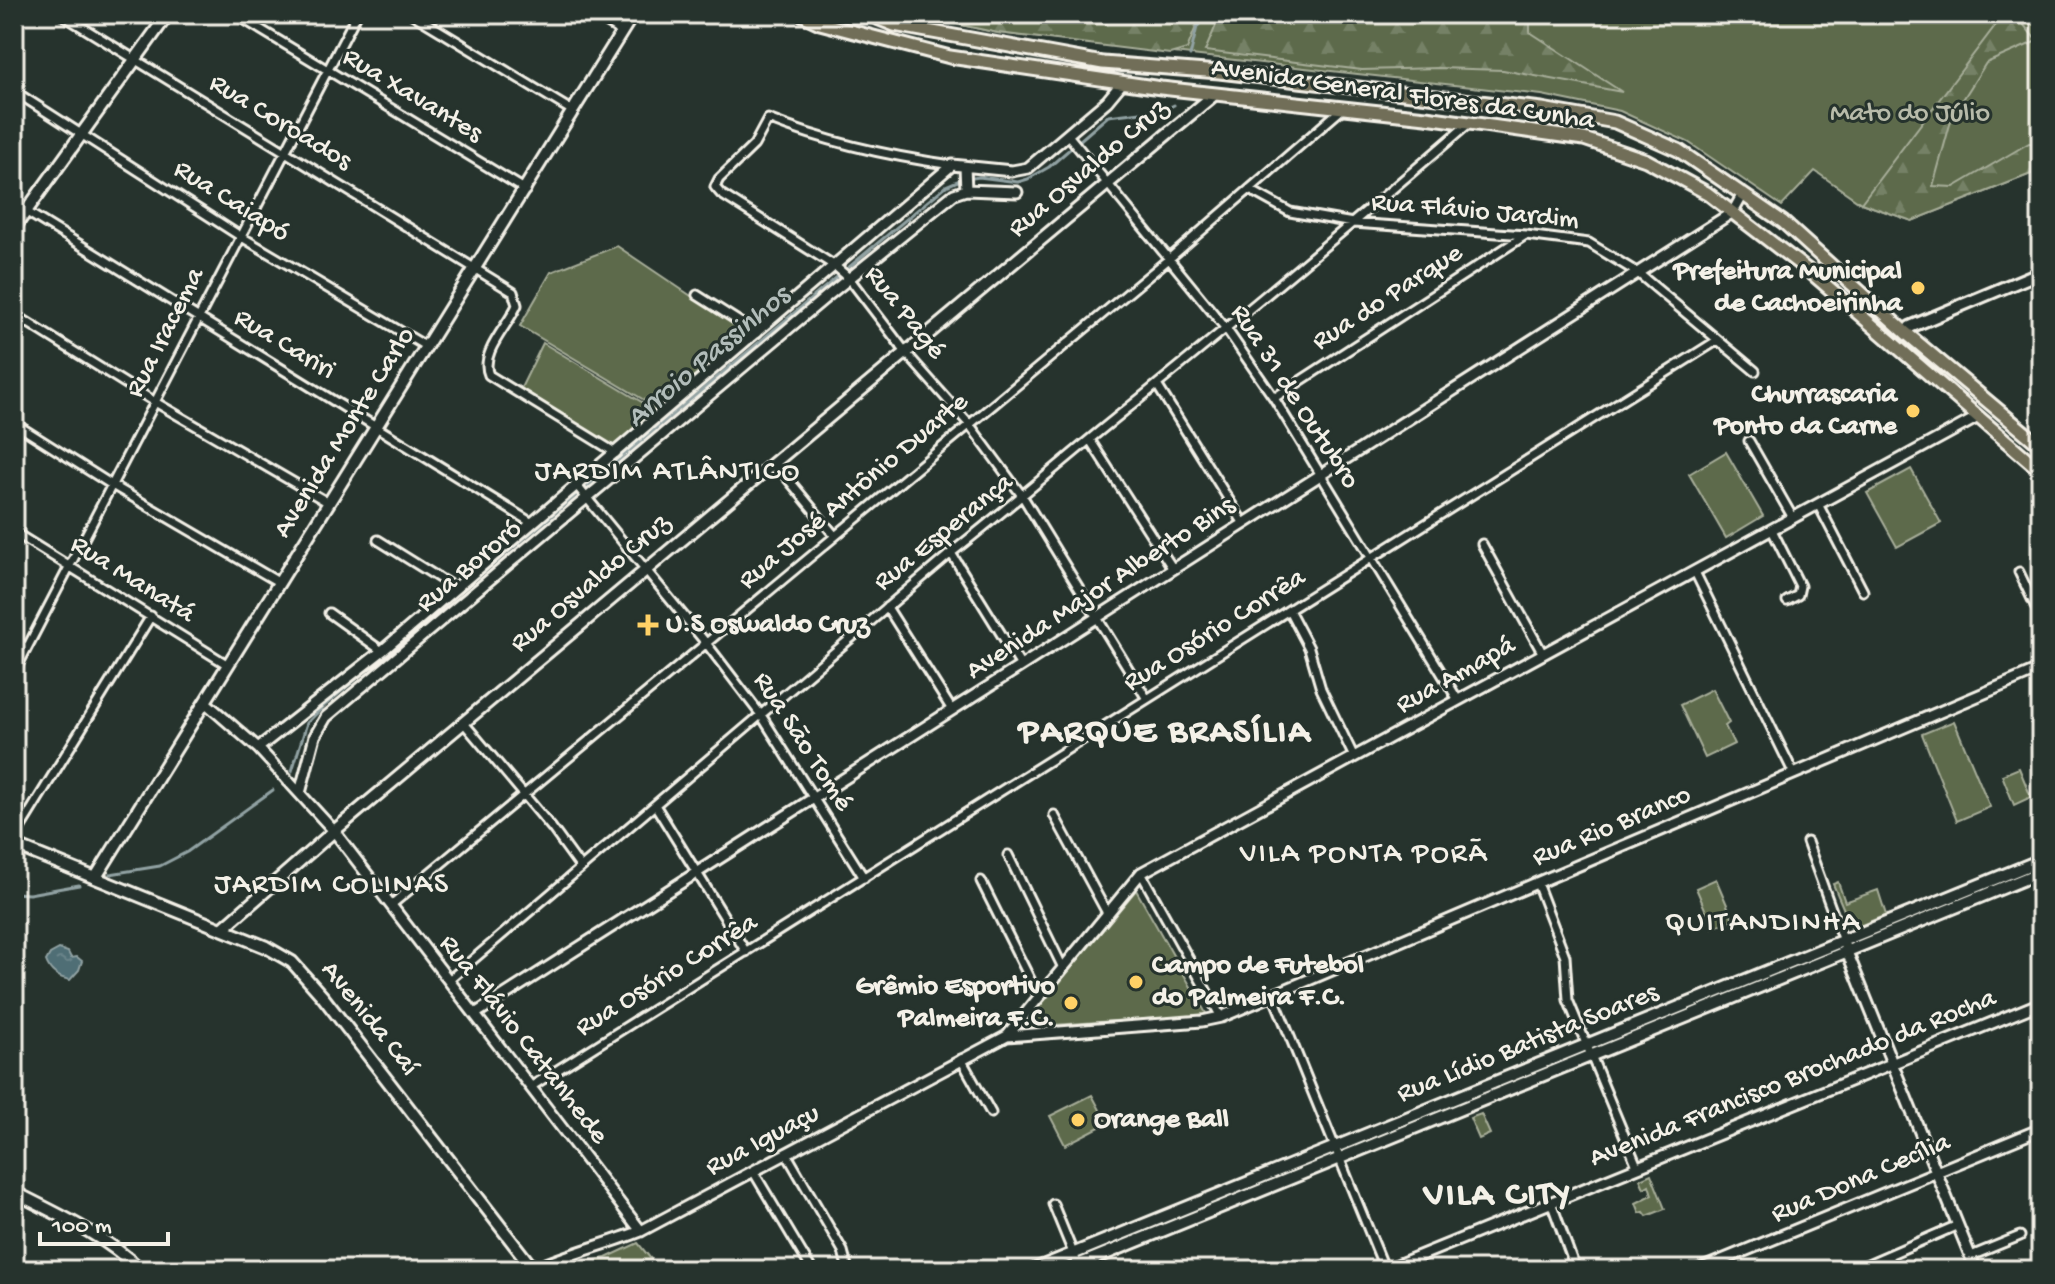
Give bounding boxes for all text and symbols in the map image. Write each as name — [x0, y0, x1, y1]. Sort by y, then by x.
street label: Rua Xavantes — [336, 41, 489, 151]
street label: Avenida General Flores da Cunha — [1209, 52, 1598, 138]
street label: Rua Coroados — [203, 67, 358, 179]
street label: Rua Osvaldo Cruz — [1002, 91, 1177, 246]
park label: Mato do Júlio — [1830, 98, 1990, 131]
street label: Rua Caiapó — [167, 153, 295, 251]
street label: Rua Flávio Jardim — [1370, 186, 1580, 238]
street label: Rua do Parque — [1307, 237, 1470, 359]
place label: Prefeitura Municipal de Cachoeirinha — [1671, 256, 1903, 321]
street label: Rua Pagé — [856, 259, 952, 367]
street label: Rua Iracema — [119, 261, 213, 404]
water label: Arroio Passinhos — [620, 278, 800, 436]
marker: Prefeitura Municipal de Cachoeirinha — [1909, 279, 1927, 297]
street label: Rua 31 de Outubro — [1222, 298, 1366, 496]
street label: Rua Cariri — [227, 302, 341, 388]
street label: Avenida Monte Carlo — [267, 321, 423, 545]
place label: Churrascaria Ponto da Carne — [1712, 379, 1899, 444]
street label: Rua José Antônio Duarte — [732, 386, 976, 598]
marker: Churrascaria Ponto da Carne — [1904, 402, 1922, 420]
district label: JARDIM ATLÂNTICO — [535, 455, 801, 491]
street label: Rua Esperança — [868, 466, 1021, 599]
street label: Avenida Major Alberto Bins — [960, 489, 1242, 688]
street label: Rua Osvaldo Cruz — [504, 506, 679, 661]
street label: Rua Bororó — [410, 513, 530, 621]
street label: Rua Manatá — [64, 529, 202, 632]
street label: Rua Osório Corrêa — [1118, 561, 1313, 700]
place label: U.S Oswaldo Cruz — [666, 609, 871, 642]
marker: U.S Oswaldo Cruz — [637, 614, 659, 636]
street label: Rua Amapá — [1391, 629, 1523, 722]
street label: Rua São Tomé — [745, 666, 860, 818]
district label: PARQUE BRASÍLIA — [1017, 712, 1312, 755]
street label: Rua Rio Branco — [1528, 779, 1696, 875]
district label: VILA PONTA PORÃ — [1239, 838, 1488, 873]
district label: JARDIM COLINAS — [214, 869, 450, 904]
street label: Rua Osório Corrêa — [570, 906, 765, 1045]
district label: QUITANDINHA — [1665, 907, 1861, 942]
street label: Rua Flávio Catanhede — [431, 929, 615, 1152]
place label: Campo de Futebol do Palmeira F.C. — [1152, 950, 1364, 1015]
street label: Avenida Caí — [313, 955, 426, 1084]
place label: Grêmio Esportivo Palmeira F.C. — [856, 971, 1055, 1036]
marker: Campo de Futebol do Palmeira F.C. — [1127, 973, 1145, 991]
street label: Rua Lídio Batista Soares — [1392, 976, 1664, 1112]
street label: Avenida Francisco Brochado da Rocha — [1585, 982, 2002, 1176]
marker: Grêmio Esportivo Palmeira F.C. — [1062, 994, 1080, 1012]
street label: Rua Iguaçu — [701, 1097, 825, 1185]
place label: Orange Ball — [1094, 1104, 1229, 1137]
marker: Orange Ball — [1069, 1111, 1087, 1129]
street label: Rua Dona Cecília — [1767, 1126, 1957, 1232]
district label: VILA CITY — [1422, 1175, 1572, 1218]
scale bar — [40, 1196, 168, 1246]
text: 100 m — [51, 1213, 112, 1242]

